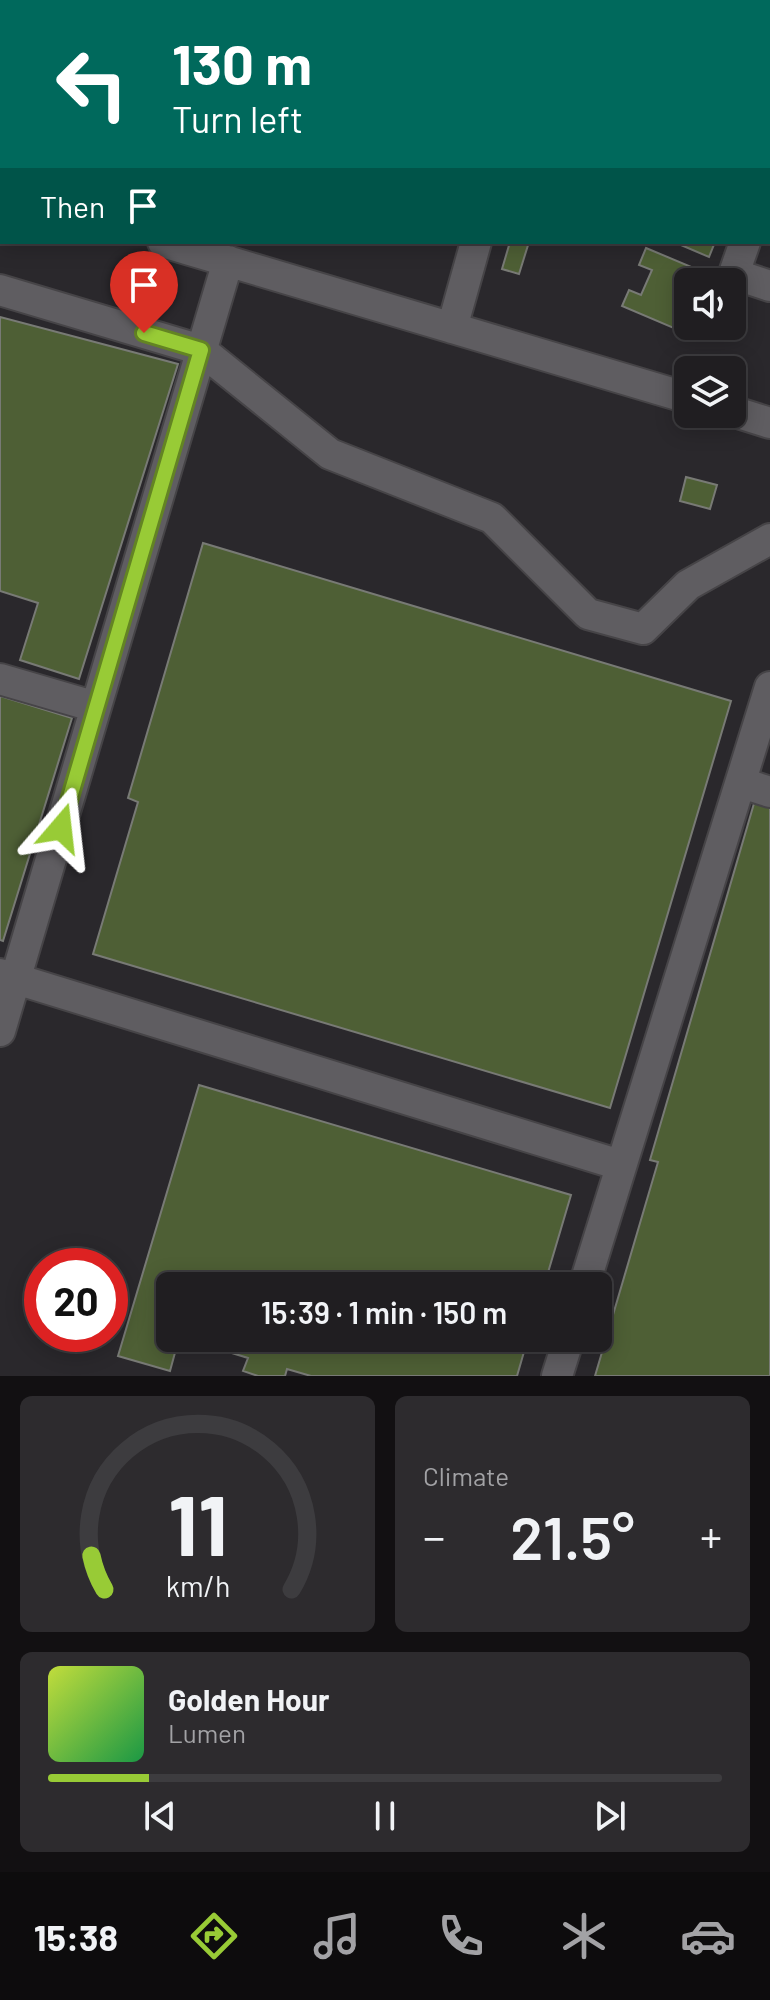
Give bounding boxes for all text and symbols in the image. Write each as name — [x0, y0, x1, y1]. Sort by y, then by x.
text: 130 m — [172, 29, 312, 96]
icon: left — [40, 32, 144, 136]
text: Turn left — [172, 97, 303, 140]
icon: arrive — [121, 184, 165, 228]
text: Then — [40, 188, 105, 224]
pin — [110, 251, 178, 333]
icon: arrive — [122, 263, 166, 307]
map controls — [674, 268, 746, 428]
button: sound — [674, 268, 746, 340]
button: layers — [674, 356, 746, 428]
position arrow — [19, 786, 103, 870]
speed limit sign: 20 — [24, 1248, 128, 1352]
text: 15:39 · 1 min · 150 m — [261, 1294, 507, 1330]
text: Climate — [423, 1460, 509, 1491]
text: 11 — [168, 1473, 227, 1573]
text: 21.5° — [510, 1500, 635, 1572]
text: − — [423, 1509, 445, 1562]
text: + — [700, 1509, 722, 1562]
text: km/h — [165, 1568, 230, 1603]
text: Golden Hour — [168, 1681, 330, 1717]
text: Lumen — [168, 1717, 246, 1748]
icon: previous — [138, 1794, 182, 1838]
icon: pause — [363, 1794, 407, 1838]
icon: next — [588, 1794, 632, 1838]
icon: directions — [186, 1908, 242, 1964]
icon: music — [309, 1908, 365, 1964]
icon: phone — [433, 1908, 489, 1964]
icon: climate — [556, 1908, 612, 1964]
icon: car — [680, 1908, 736, 1964]
text: 15:38 — [34, 1915, 118, 1958]

